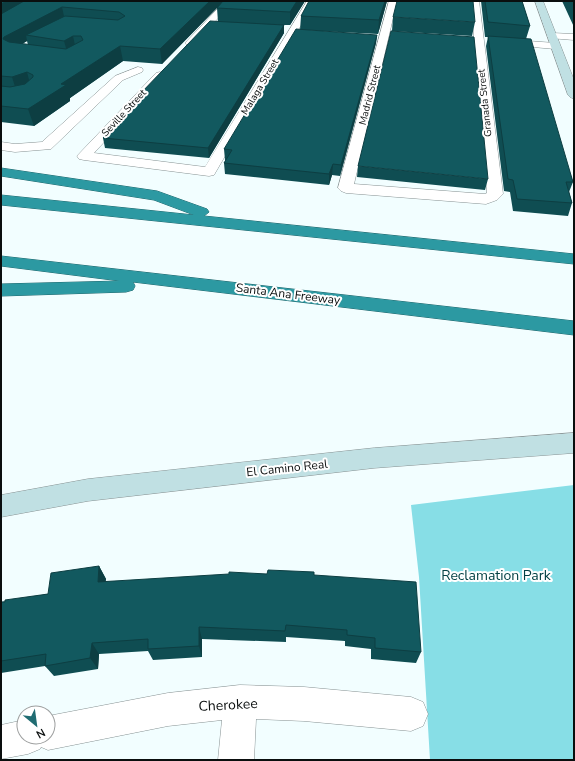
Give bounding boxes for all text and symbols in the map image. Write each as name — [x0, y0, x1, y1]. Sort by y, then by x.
street label: Malaga Street — [238, 56, 283, 118]
street label: Madrid Street — [356, 63, 384, 126]
street label: Granada Street — [474, 68, 496, 138]
street label: Seville Street — [98, 86, 150, 140]
street label: Santa Ana Freeway — [235, 280, 342, 308]
street label: El Camino Real — [246, 456, 329, 480]
park label: Reclamation Park — [441, 566, 552, 585]
street label: Cherokee — [198, 694, 258, 716]
north arrow — [16, 705, 56, 745]
text: N — [33, 725, 48, 742]

